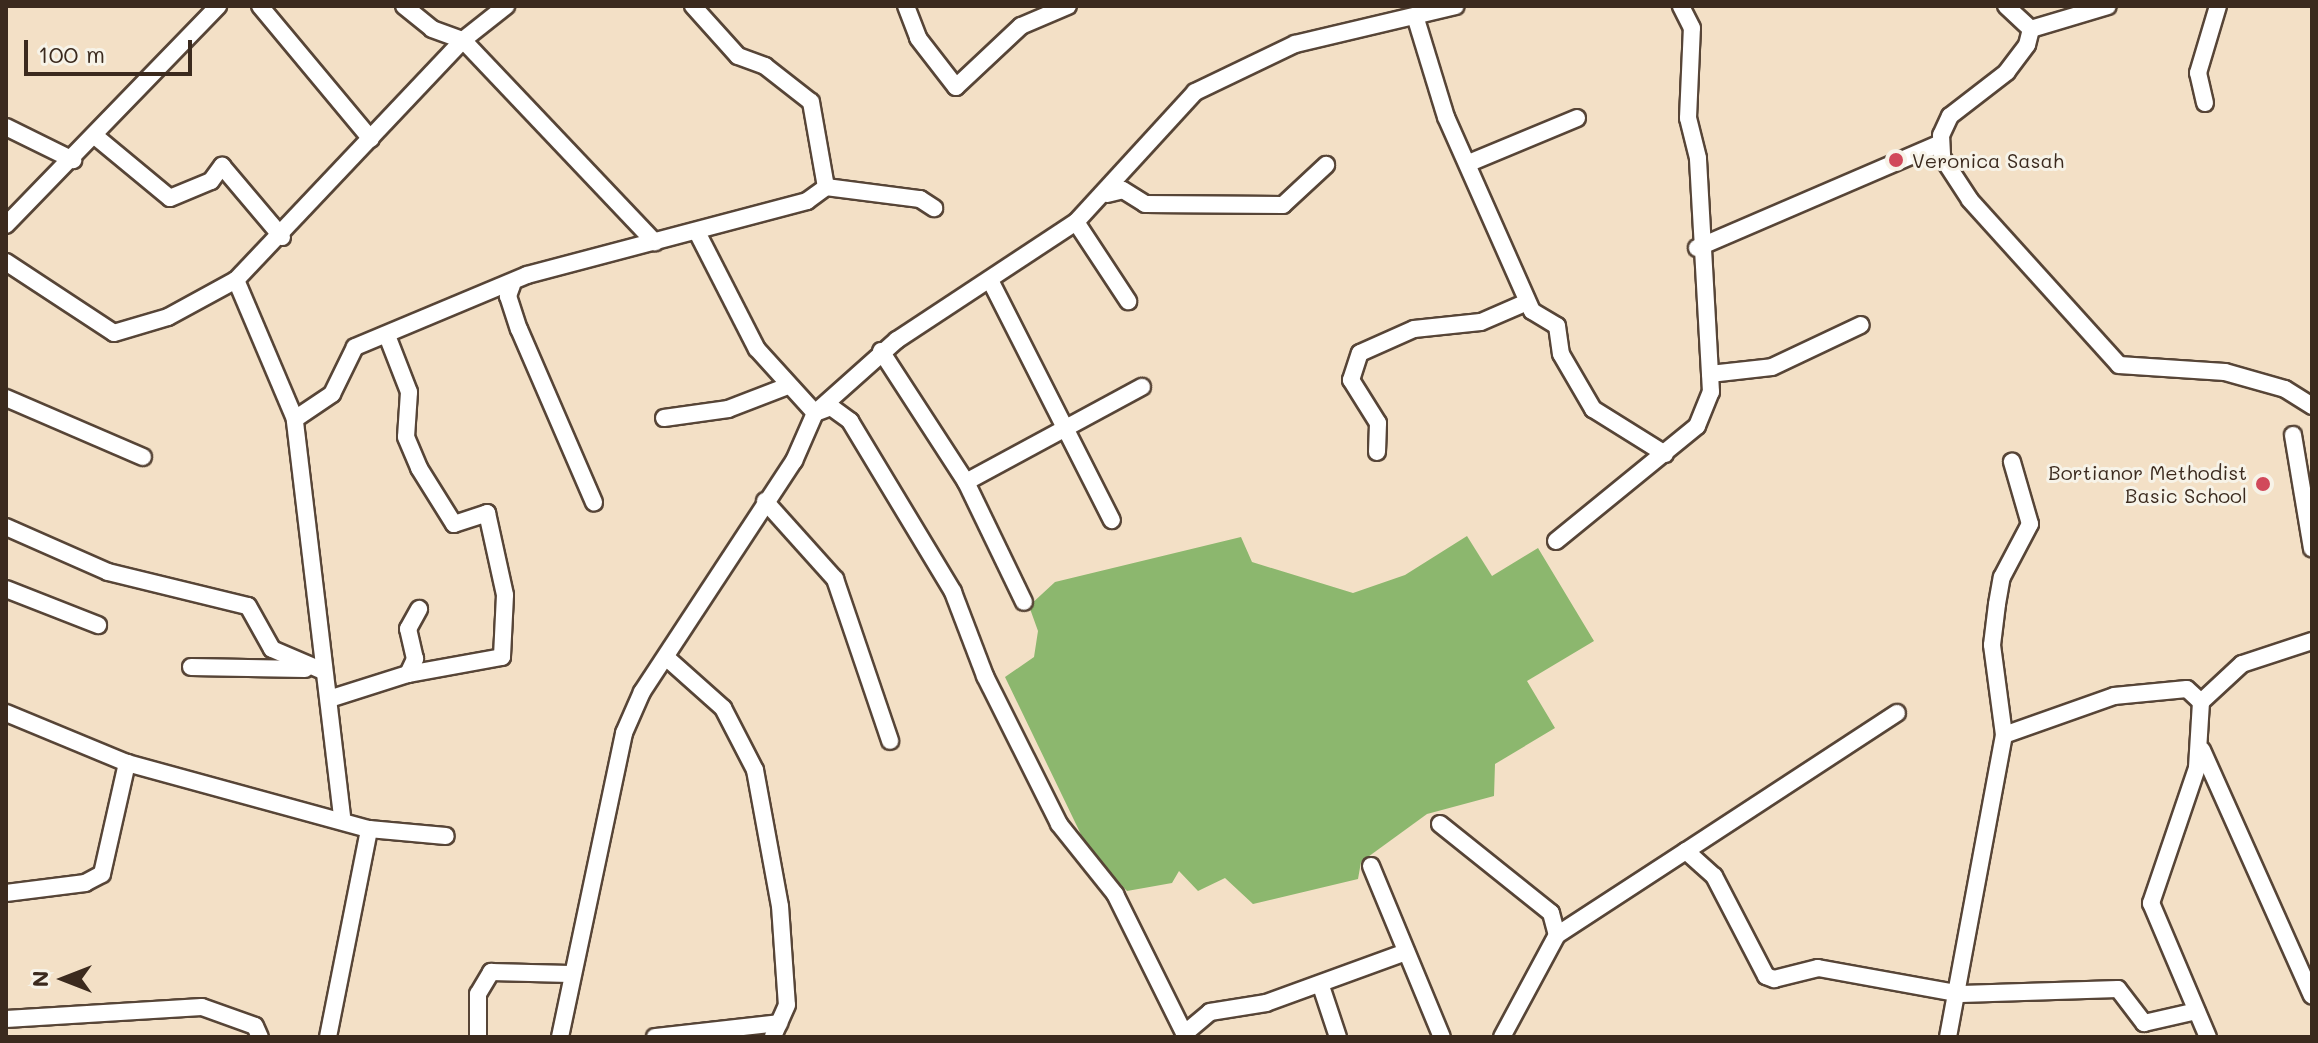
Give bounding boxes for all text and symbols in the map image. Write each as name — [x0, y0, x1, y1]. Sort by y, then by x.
scale bar — [28, 24, 196, 74]
text: 100 m — [38, 38, 105, 69]
place label: Veronica Sasah — [1912, 148, 2064, 172]
marker: Veronica Sasah — [1887, 151, 1905, 169]
place label: Bortianor Methodist Basic School — [2048, 460, 2247, 507]
marker: Bortianor Methodist Basic School — [2254, 475, 2272, 493]
north arrow — [24, 939, 104, 1019]
text: N — [25, 971, 54, 987]

